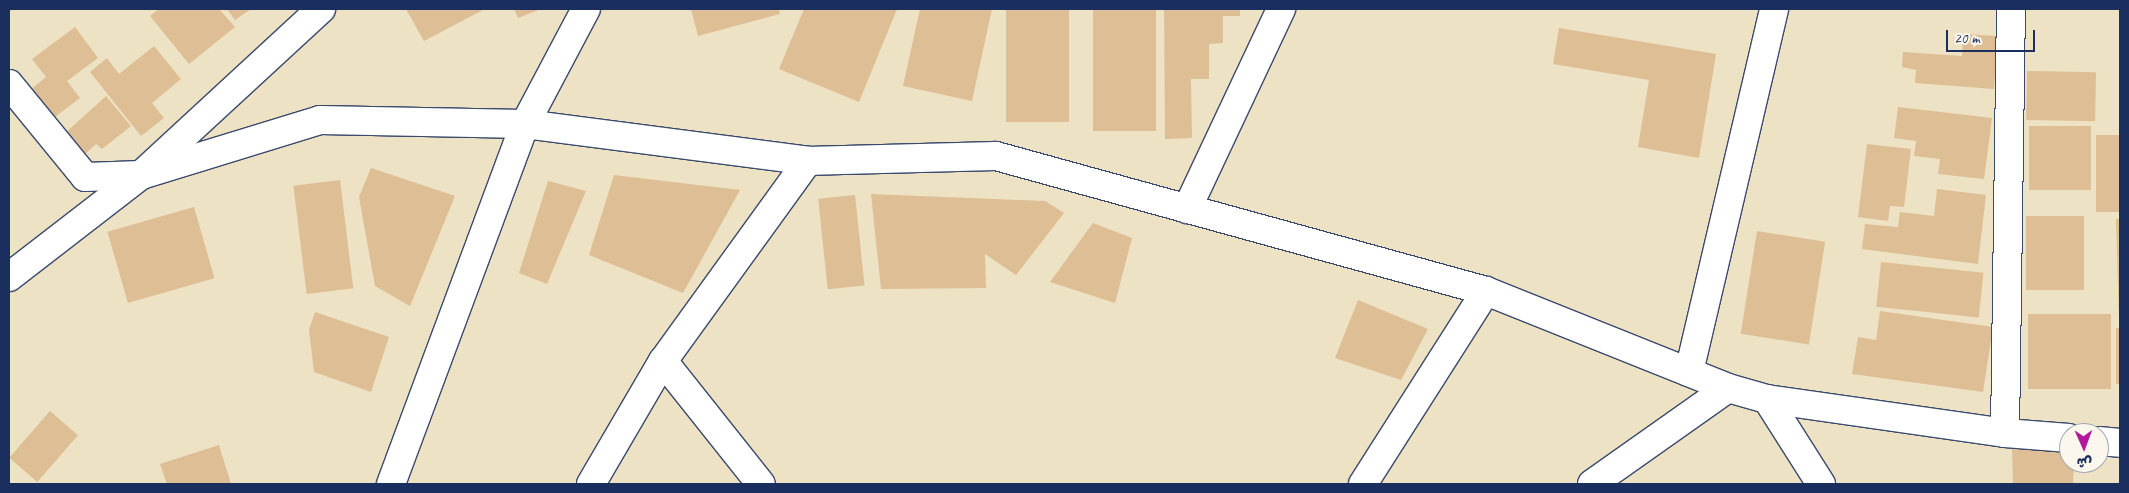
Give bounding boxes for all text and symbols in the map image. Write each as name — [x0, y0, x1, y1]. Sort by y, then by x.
scale bar — [1949, 20, 2038, 52]
text: 20 m — [1954, 29, 1980, 48]
north arrow — [2059, 423, 2109, 473]
text: ش — [2077, 454, 2093, 471]

